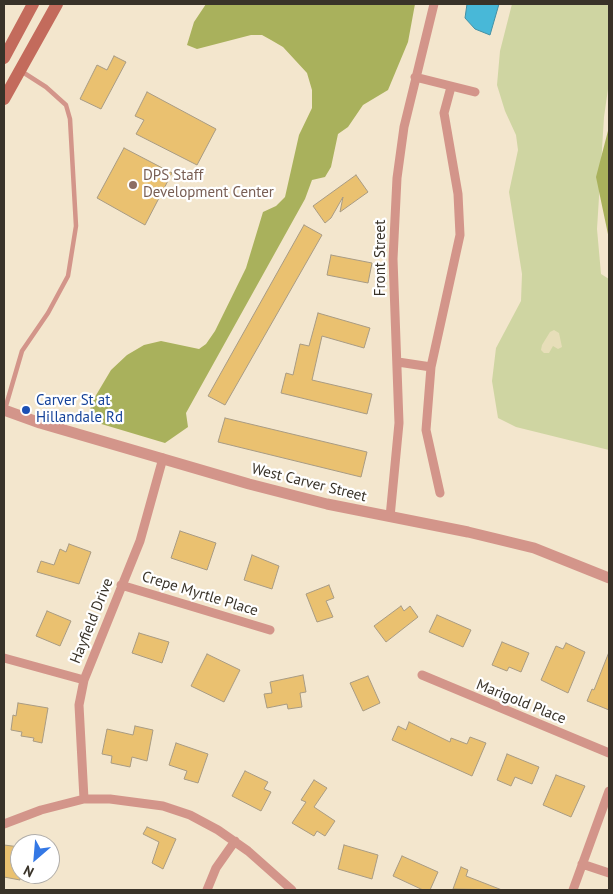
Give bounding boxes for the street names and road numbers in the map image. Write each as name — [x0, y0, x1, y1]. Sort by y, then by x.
street label: Front Street — [372, 220, 390, 296]
street label: West Carver Street — [250, 460, 368, 506]
street label: Crepe Myrtle Place — [140, 568, 260, 620]
street label: Hayfield Drive — [67, 576, 117, 666]
street label: Marigold Place — [473, 676, 569, 728]

